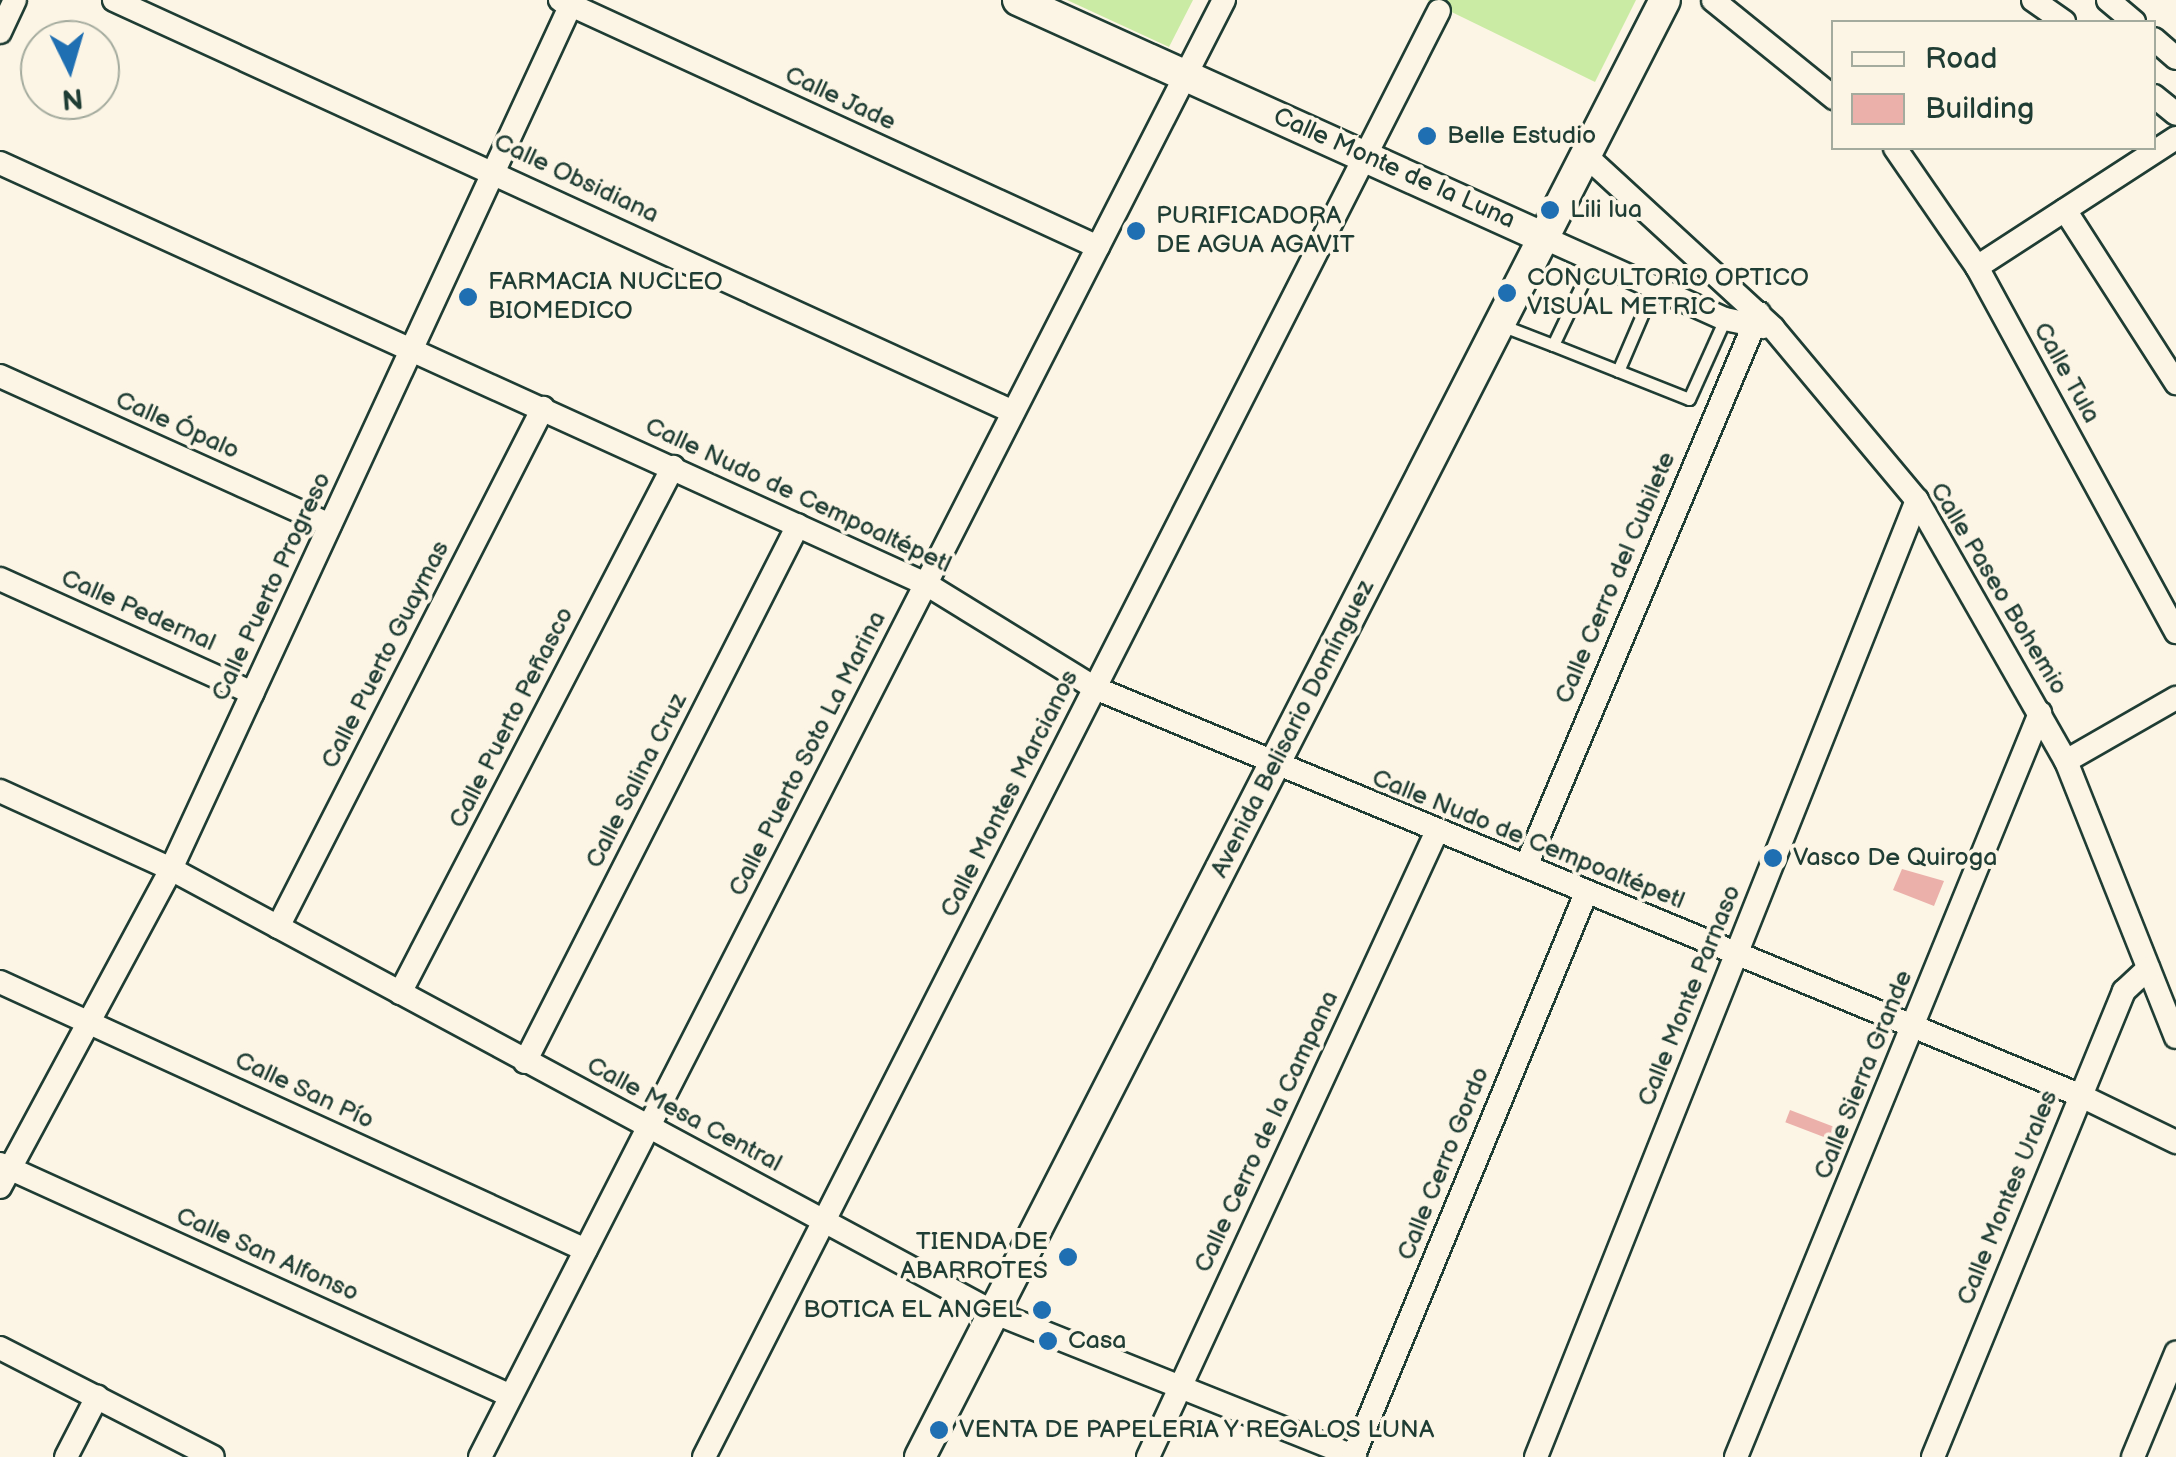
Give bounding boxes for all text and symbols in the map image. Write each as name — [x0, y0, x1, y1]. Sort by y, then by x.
north arrow — [20, 20, 120, 120]
legend — [1831, 20, 2156, 150]
text: Road — [1925, 41, 1998, 77]
street label: Calle Jade — [779, 60, 901, 138]
text: N — [61, 81, 84, 116]
text: Building — [1925, 91, 2034, 127]
street label: Calle Monte de la Luna — [1268, 102, 1520, 236]
place label: Belle Estudio — [1447, 121, 1596, 151]
marker: Belle Estudio — [1416, 125, 1438, 147]
street label: Calle Obsidiana — [489, 128, 663, 230]
place label: Lili lua — [1570, 195, 1642, 225]
marker: Lili lua — [1539, 199, 1561, 221]
place label: PURIFICADORA DE AGUA AGAVIT — [1156, 202, 1355, 261]
marker: PURIFICADORA DE AGUA AGAVIT — [1125, 220, 1147, 242]
place label: CONCULTORIO OPTICO VISUAL METRIC — [1527, 264, 1809, 323]
place label: FARMACIA NUCLEO BIOMEDICO — [488, 268, 723, 327]
marker: CONCULTORIO OPTICO VISUAL METRIC — [1496, 282, 1518, 304]
marker: FARMACIA NUCLEO BIOMEDICO — [457, 286, 479, 308]
street label: Calle Tula — [2026, 317, 2106, 429]
street label: Calle Ópalo — [111, 385, 243, 467]
street label: Calle Nudo de Cempoaltépetl — [640, 412, 956, 580]
street label: Calle Cerro del Cubilete — [1549, 448, 1683, 708]
street label: Calle Puerto Progreso — [206, 468, 338, 706]
street label: Calle Paseo Bohemio — [1923, 477, 2073, 701]
street label: Calle Puerto Guaymas — [316, 536, 456, 774]
street label: Calle Pedernal — [56, 564, 220, 658]
street label: Avenida Belisario Domínguez — [1205, 575, 1381, 883]
street label: Calle Puerto Peñasco — [443, 603, 581, 833]
street label: Calle Puerto Soto La Marina — [723, 606, 893, 902]
street label: Calle Montes Marcianos — [935, 665, 1085, 923]
street label: Calle Salina Cruz — [580, 688, 694, 874]
street label: Calle Nudo de Cempoaltépetl — [1367, 763, 1689, 917]
place label: Vasco De Quiroga — [1793, 843, 1997, 873]
marker: Vasco De Quiroga — [1762, 847, 1784, 869]
street label: Calle Monte Parnaso — [1632, 881, 1748, 1111]
street label: Calle Sierra Grande — [1808, 966, 1920, 1184]
street label: Calle Cerro de la Campana — [1188, 986, 1346, 1278]
street label: Calle San Pío — [229, 1046, 379, 1136]
street label: Calle Mesa Central — [581, 1051, 787, 1179]
street label: Calle Cerro Gordo — [1392, 1063, 1496, 1265]
street label: Calle Montes Urales — [1951, 1086, 2065, 1310]
street label: Calle San Alfonso — [171, 1201, 363, 1309]
place label: TIENDA DE ABARROTES — [900, 1228, 1048, 1287]
marker: TIENDA DE ABARROTES — [1057, 1246, 1079, 1268]
place label: BOTICA EL ANGEL — [803, 1295, 1022, 1325]
marker: BOTICA EL ANGEL — [1031, 1299, 1053, 1321]
place label: Casa — [1068, 1326, 1126, 1356]
marker: Casa — [1037, 1330, 1059, 1352]
place label: VENTA DE PAPELERIA Y REGALOS LUNA — [959, 1415, 1436, 1445]
marker: VENTA DE PAPELERIA Y REGALOS LUNA — [928, 1419, 950, 1441]

